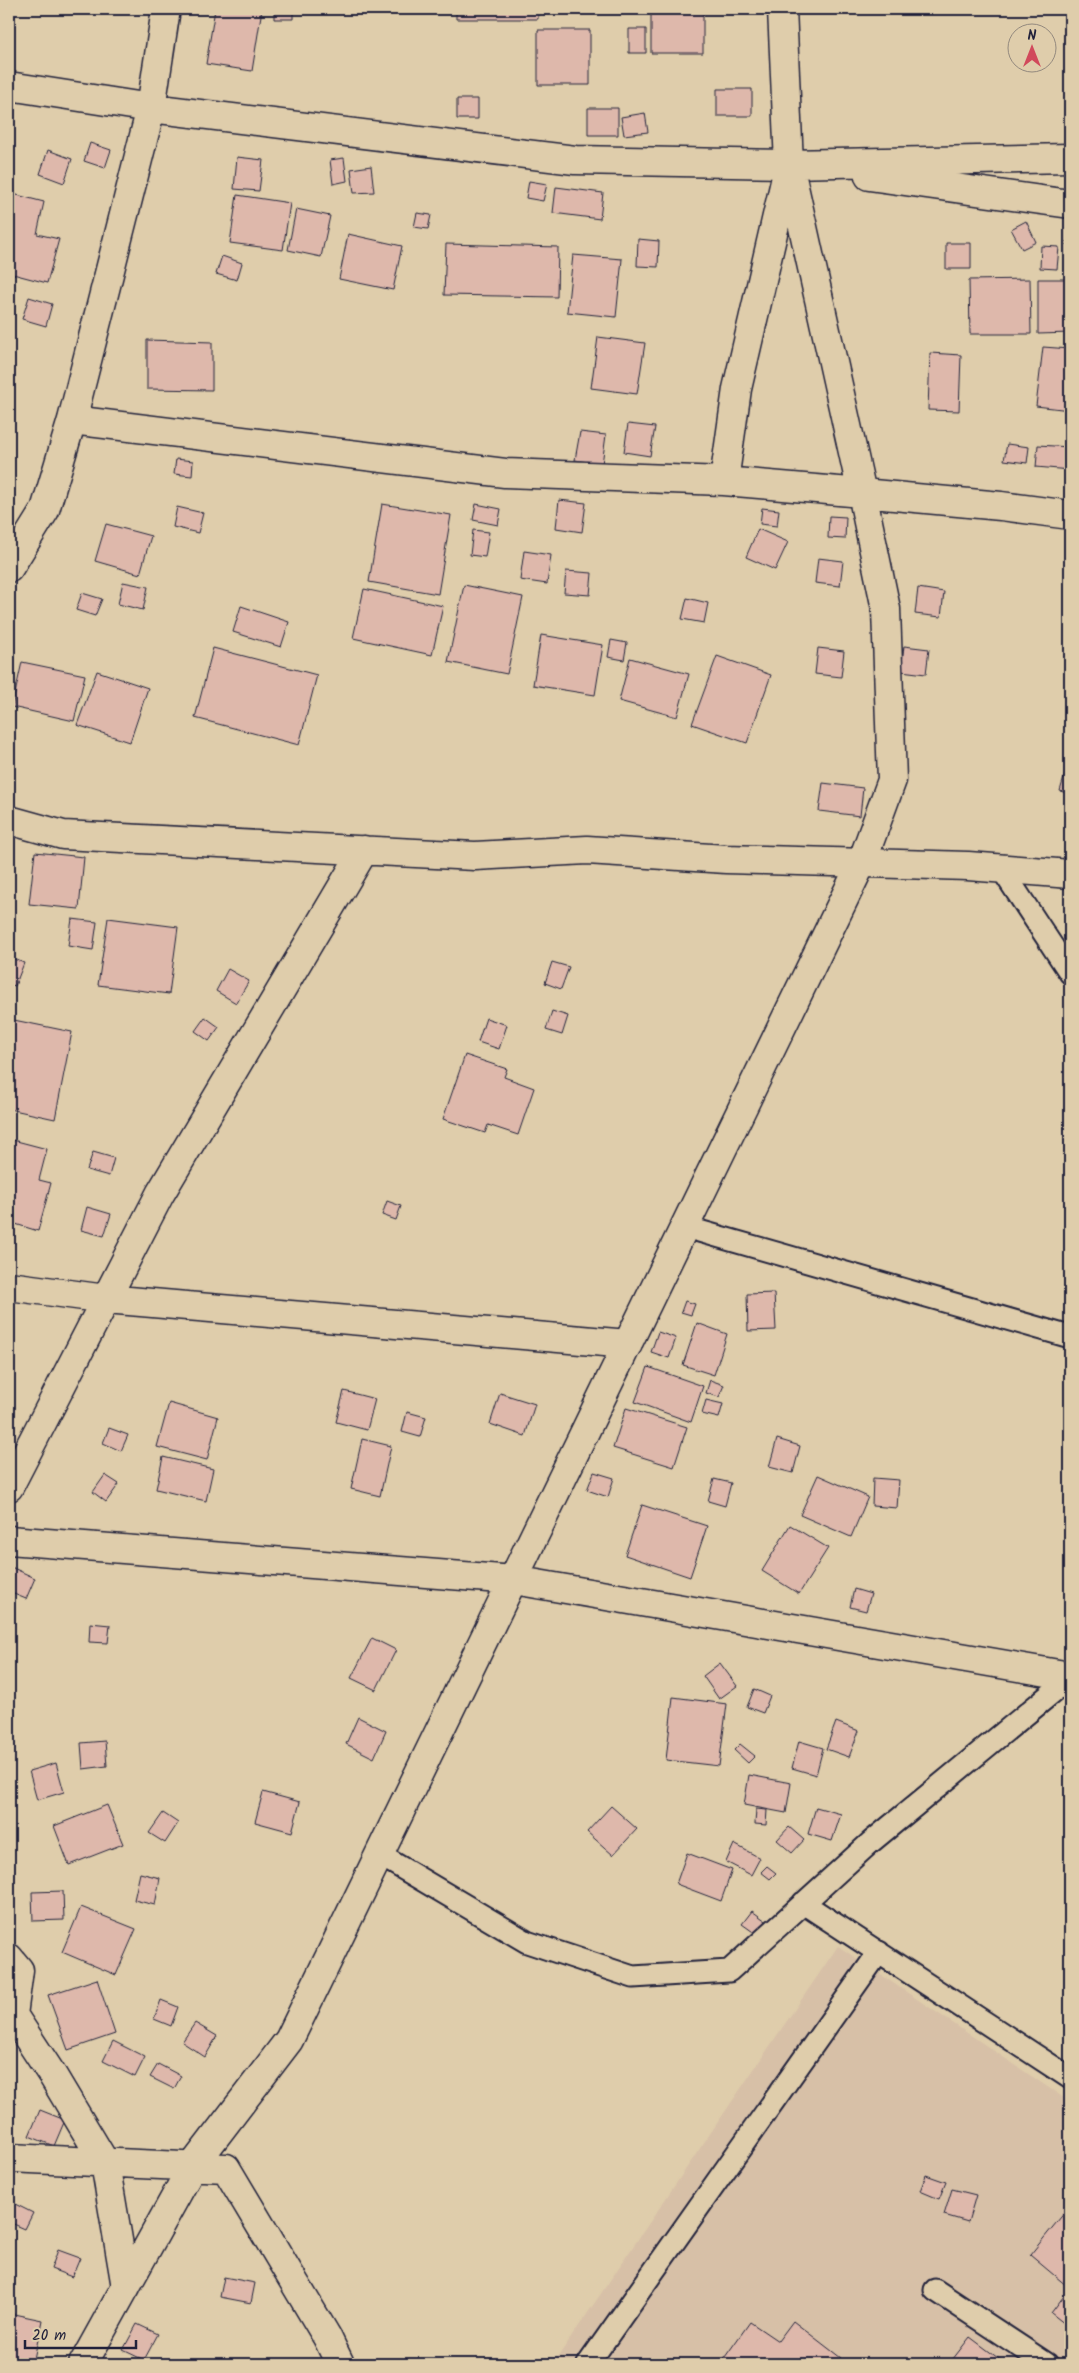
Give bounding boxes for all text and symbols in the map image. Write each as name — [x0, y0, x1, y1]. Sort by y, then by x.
north arrow — [1006, 22, 1056, 72]
text: N — [1028, 25, 1037, 47]
scale bar — [25, 2318, 136, 2350]
text: 20 m — [32, 2324, 66, 2348]

